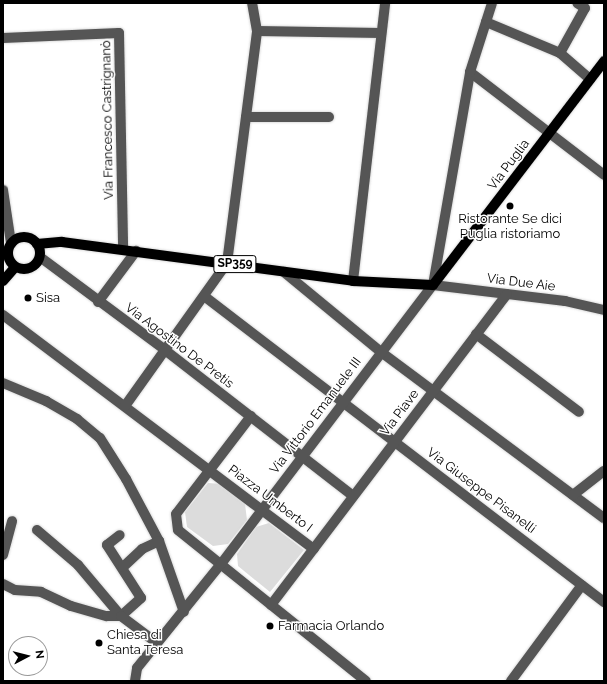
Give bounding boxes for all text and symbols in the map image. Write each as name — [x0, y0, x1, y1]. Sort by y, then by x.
street label: Via Francesco Castrignanò — [99, 40, 117, 200]
street label: Via Puglia — [485, 137, 533, 193]
marker: Ristorante Se dici Puglia ristoriamo — [505, 201, 515, 211]
place label: Ristorante Se dici Puglia ristoriamo — [458, 212, 562, 243]
road number: SP359 — [213, 254, 257, 274]
street label: Via Due Aie — [486, 271, 556, 295]
place label: Sisa — [36, 290, 60, 306]
marker: Sisa — [23, 293, 33, 303]
street label: Via Agostino De Pretis — [122, 300, 236, 392]
street label: Via Vittorio Emanuele III — [267, 354, 365, 478]
street label: Via Piave — [377, 387, 423, 439]
street label: Via Giuseppe Pisanelli — [424, 445, 538, 537]
street label: Piazza Umberto I — [225, 462, 315, 536]
place label: Farmacia Orlando — [278, 618, 384, 634]
marker: Farmacia Orlando — [265, 621, 275, 631]
place label: Chiesa di Santa Teresa — [107, 628, 184, 659]
north arrow — [8, 636, 48, 676]
marker: Chiesa di Santa Teresa — [94, 638, 104, 648]
text: N — [32, 650, 46, 660]

